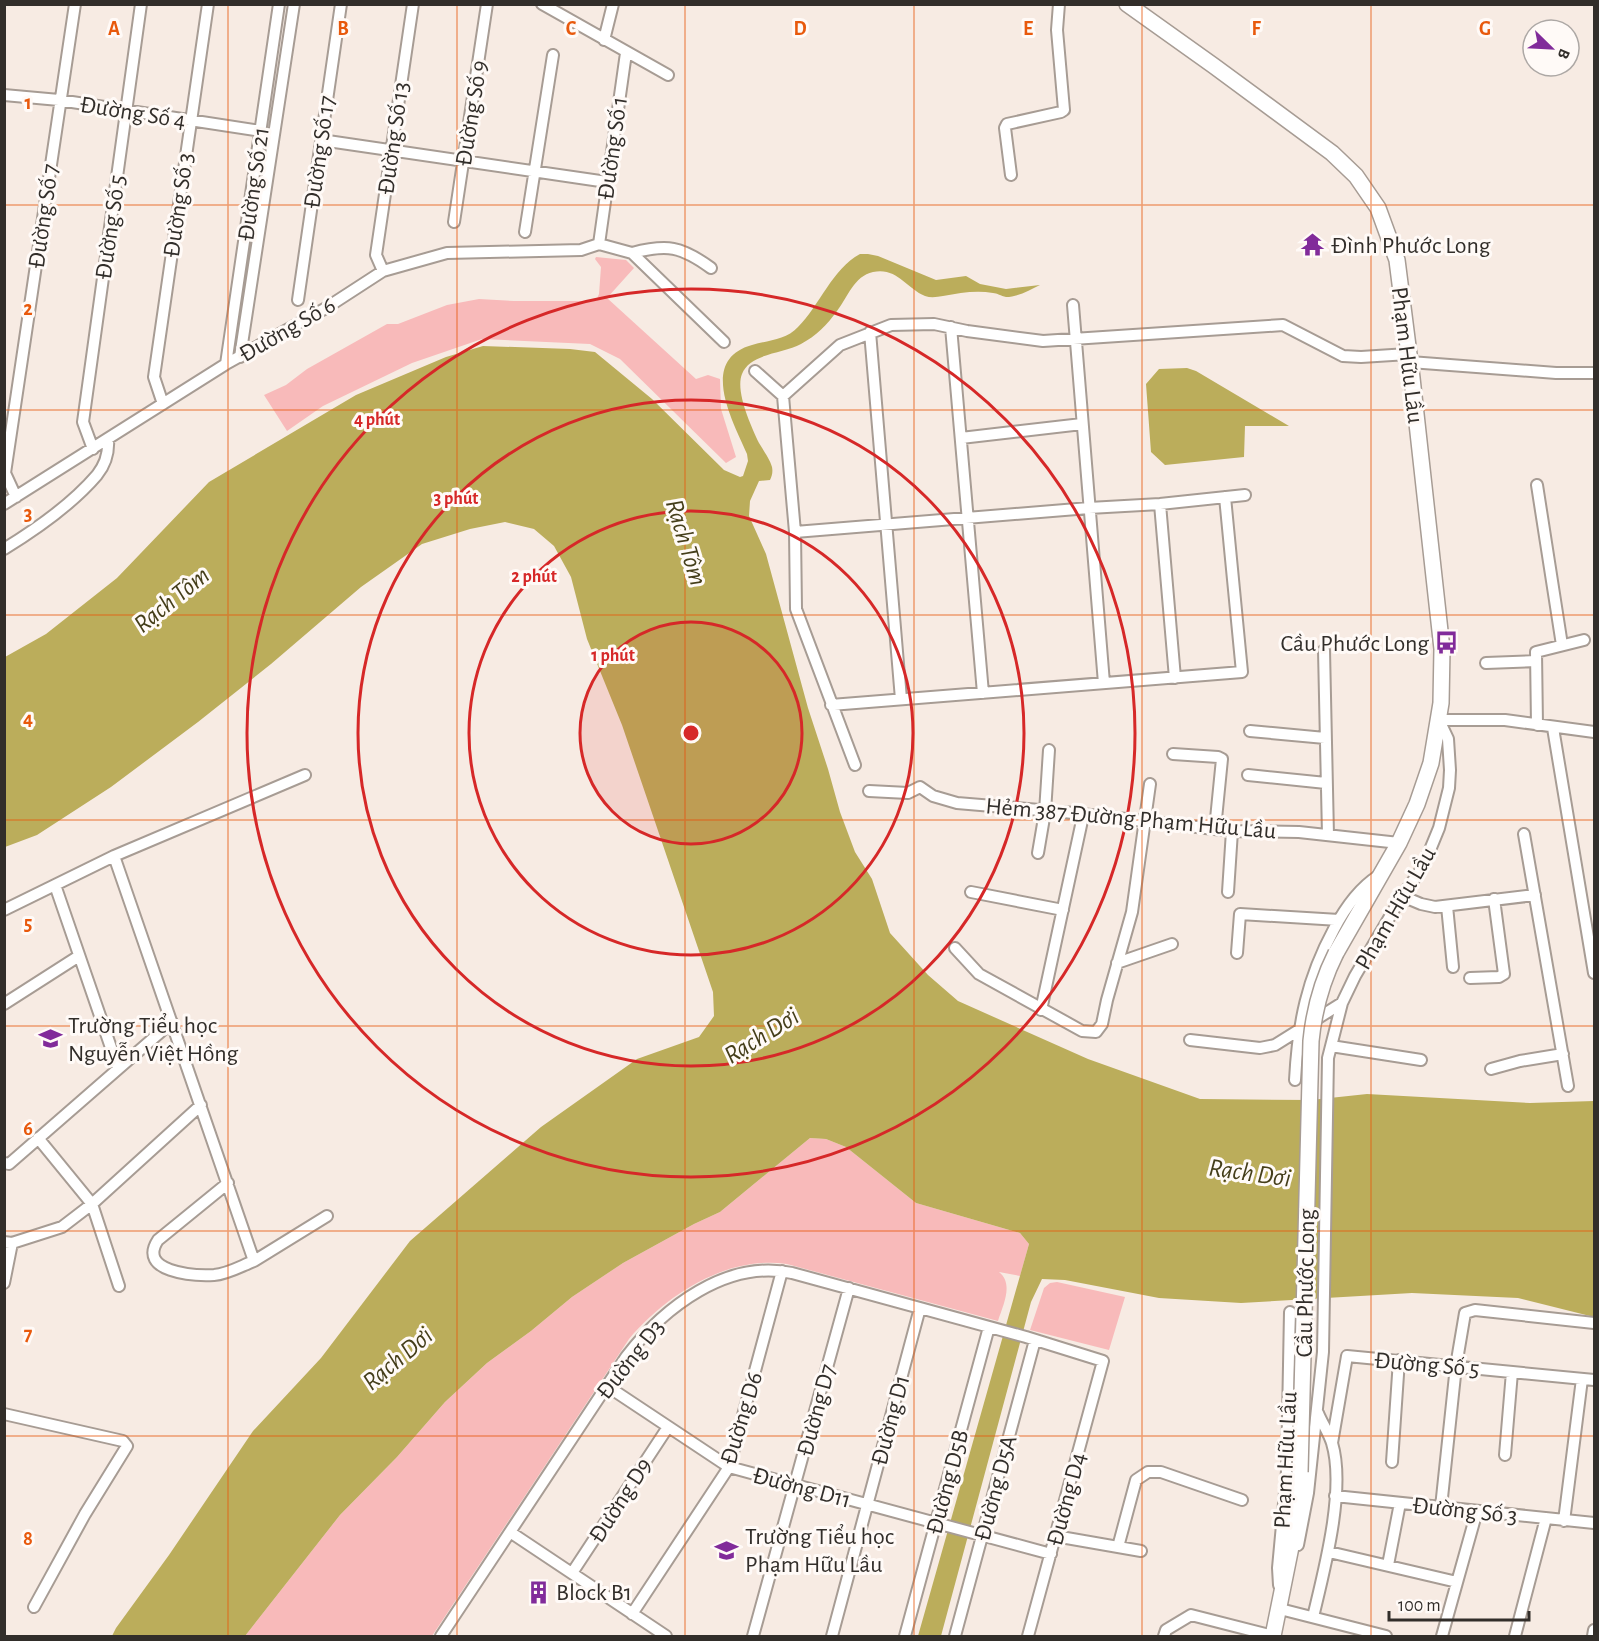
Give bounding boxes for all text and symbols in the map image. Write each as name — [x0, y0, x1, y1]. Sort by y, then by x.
north arrow — [1521, 18, 1581, 78]
text: A — [108, 19, 120, 39]
text: B — [337, 19, 349, 39]
text: C — [566, 19, 577, 39]
text: D — [793, 19, 807, 39]
text: E — [1023, 19, 1033, 39]
text: F — [1251, 19, 1261, 39]
text: G — [1479, 19, 1491, 39]
text: B — [1555, 46, 1573, 61]
street label: Đường Số 9 — [452, 59, 492, 168]
street label: Đường Số 13 — [374, 80, 414, 196]
text: 1 — [24, 93, 32, 113]
street label: Đường Số 4 — [78, 93, 187, 133]
street label: Đường Số 17 — [300, 94, 340, 210]
street label: Đường Số 1 — [594, 95, 632, 201]
street label: Đường Số 21 — [234, 126, 274, 242]
street label: Đường Số 3 — [160, 151, 198, 259]
street label: Đường Số 7 — [25, 162, 63, 270]
street label: Đường Số 5 — [92, 173, 130, 281]
temple icon: Đình Phước Long — [1300, 232, 1326, 258]
place label: Đình Phước Long — [1331, 234, 1491, 258]
street label: Phạm Hữu Lầu — [1387, 285, 1427, 425]
street label: Đường Số 6 — [235, 293, 340, 367]
text: 2 — [23, 299, 33, 319]
text: 4 phút — [354, 411, 400, 429]
text: 3 phút — [434, 490, 478, 508]
water label: Rạch Tôm — [661, 496, 711, 589]
text: 3 — [24, 504, 32, 524]
water label: Rạch Tôm — [129, 562, 214, 638]
text: 2 phút — [511, 568, 557, 586]
bus stop icon: Cầu Phước Long — [1434, 630, 1460, 656]
place label: Cầu Phước Long — [1280, 632, 1429, 656]
text: 1 phút — [591, 647, 635, 665]
text: 4 — [23, 709, 33, 729]
centre of rings — [681, 723, 701, 743]
street label: Hẻm 387 Đường Phạm Hữu Lầu — [985, 794, 1277, 844]
street label: Phạm Hữu Lầu — [1351, 843, 1441, 974]
text: 5 — [24, 914, 32, 934]
water label: Rạch Dơi — [720, 1003, 804, 1069]
place label: Trường Tiểu học Nguyễn Việt Hồng — [68, 1013, 239, 1066]
school or university icon: Trường Tiểu học Nguyễn Việt Hồng — [37, 1026, 63, 1052]
text: 6 — [23, 1119, 33, 1139]
water label: Rạch Dơi — [1207, 1154, 1293, 1192]
street label: Cầu Phước Long — [1293, 1208, 1319, 1357]
street label: Đường D3 — [592, 1315, 669, 1404]
water label: Rạch Dơi — [358, 1322, 438, 1395]
text: 7 — [24, 1324, 33, 1344]
street label: Đường Số 5 — [1373, 1348, 1480, 1382]
street label: Đường D7 — [793, 1362, 841, 1459]
street label: Đường D6 — [717, 1369, 767, 1467]
street label: Đường D1 — [867, 1372, 915, 1468]
street label: Phạm Hữu Lầu — [1270, 1391, 1302, 1529]
street label: Đường D5B — [923, 1427, 973, 1537]
street label: Đường D5A — [970, 1433, 1022, 1544]
street label: Đường D4 — [1043, 1450, 1091, 1549]
street label: Đường D9 — [585, 1454, 657, 1547]
street label: Đường D11 — [750, 1463, 853, 1513]
street label: Đường Số 3 — [1411, 1494, 1518, 1528]
place label: Trường Tiểu học Phạm Hữu Lầu — [745, 1524, 894, 1577]
text: 8 — [23, 1529, 33, 1549]
school or university icon: Trường Tiểu học Phạm Hữu Lầu — [714, 1537, 740, 1563]
building icon: Block B1 — [525, 1579, 551, 1605]
place label: Block B1 — [556, 1581, 632, 1605]
scale bar — [1389, 1584, 1528, 1622]
text: 100 m — [1398, 1597, 1441, 1615]

